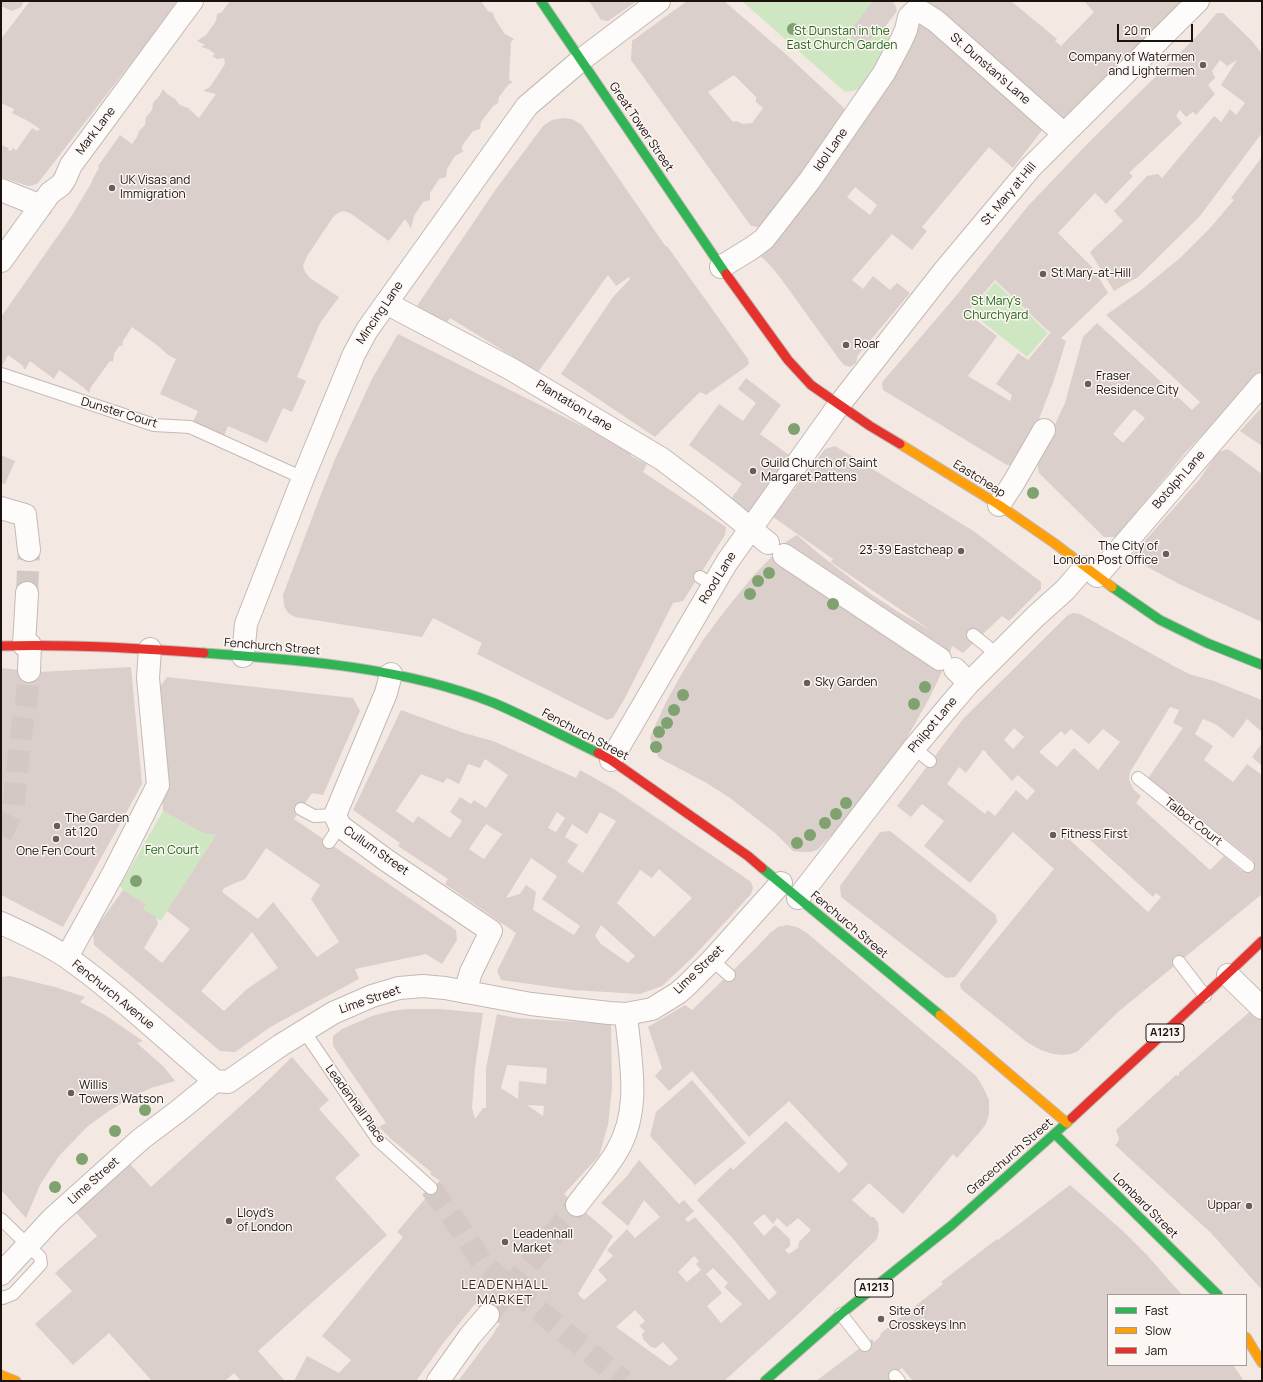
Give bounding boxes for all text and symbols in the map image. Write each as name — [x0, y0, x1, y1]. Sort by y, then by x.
scale bar — [1119, 16, 1195, 42]
text: 20 m — [1124, 22, 1151, 39]
park label: St Dunstan in the East Church Garden — [787, 25, 897, 53]
street label: St. Dunstan's Lane — [947, 30, 1033, 108]
place label: Company of Watermen and Lightermen — [1069, 51, 1195, 79]
marker: Company of Watermen and Lightermen — [1198, 60, 1208, 70]
street label: Great Tower Street — [606, 80, 676, 174]
street label: Mark Lane — [73, 104, 119, 158]
street label: Idol Lane — [811, 126, 851, 174]
street label: St. Mary at Hill — [978, 160, 1040, 228]
place label: UK Visas and Immigration — [120, 174, 190, 202]
marker: UK Visas and Immigration — [107, 183, 117, 193]
place label: St Mary-at-Hill — [1051, 267, 1131, 281]
marker: St Mary-at-Hill — [1038, 269, 1048, 279]
street label: Mincing Lane — [354, 279, 406, 347]
park label: St Mary's Churchyard — [964, 295, 1028, 323]
place label: Roar — [854, 338, 880, 352]
marker: Roar — [841, 340, 851, 350]
place label: Fraser Residence City — [1096, 370, 1179, 398]
street label: Plantation Lane — [533, 378, 615, 434]
marker: Fraser Residence City — [1083, 379, 1093, 389]
street label: Dunster Court — [79, 395, 159, 431]
street label: Botolph Lane — [1150, 448, 1208, 512]
place label: Guild Church of Saint Margaret Pattens — [761, 457, 877, 485]
street label: Eastcheap — [950, 457, 1008, 501]
marker: Guild Church of Saint Margaret Pattens — [748, 466, 758, 476]
place label: The City of London Post Office — [1053, 540, 1158, 568]
place label: 23-39 Eastcheap — [859, 544, 953, 558]
marker: 23-39 Eastcheap — [956, 546, 966, 556]
marker: The City of London Post Office — [1161, 549, 1171, 559]
street label: Rood Lane — [696, 550, 740, 606]
street label: Fenchurch Street — [223, 636, 321, 658]
place label: Sky Garden — [815, 676, 877, 690]
marker: Sky Garden — [802, 678, 812, 688]
street label: Philpot Lane — [906, 694, 960, 756]
street label: Fenchurch Street — [539, 706, 631, 764]
street label: Talbot Court — [1161, 795, 1225, 849]
place label: The Garden at 120 — [65, 812, 129, 840]
marker: The Garden at 120 — [52, 821, 62, 831]
street label: Cullum Street — [341, 823, 411, 879]
place label: Fitness First — [1061, 828, 1128, 842]
marker: Fitness First — [1048, 830, 1058, 840]
marker: One Fen Court — [51, 834, 61, 844]
park label: Fen Court — [145, 844, 199, 858]
place label: One Fen Court — [16, 845, 96, 859]
street label: Fenchurch Street — [807, 889, 891, 961]
street label: Lime Street — [671, 943, 727, 997]
street label: Fenchurch Avenue — [69, 957, 157, 1033]
street label: Lime Street — [338, 983, 402, 1017]
road number: A1213 — [1146, 1024, 1184, 1042]
street label: Leadenhall Place — [322, 1062, 388, 1146]
place label: Willis Towers Watson — [79, 1079, 164, 1107]
marker: Willis Towers Watson — [66, 1088, 76, 1098]
street label: Gracechurch Street — [964, 1116, 1056, 1198]
street label: Lime Street — [66, 1154, 122, 1208]
street label: Lombard Street — [1109, 1170, 1181, 1242]
place label: Uppar — [1207, 1199, 1241, 1213]
marker: Uppar — [1244, 1201, 1254, 1211]
place label: Lloyd's of London — [237, 1207, 292, 1235]
marker: Lloyd's of London — [224, 1216, 234, 1226]
place label: Leadenhall Market — [513, 1228, 573, 1256]
marker: Leadenhall Market — [500, 1237, 510, 1247]
district label: LEADENHALL MARKET — [461, 1277, 549, 1308]
road number: A1213 — [855, 1279, 893, 1297]
legend — [1107, 1294, 1247, 1366]
text: Fast — [1145, 1302, 1169, 1319]
place label: Site of Crosskeys Inn — [889, 1305, 966, 1333]
marker: Site of Crosskeys Inn — [876, 1314, 886, 1324]
text: Slow — [1145, 1322, 1171, 1339]
text: Jam — [1145, 1342, 1167, 1359]

